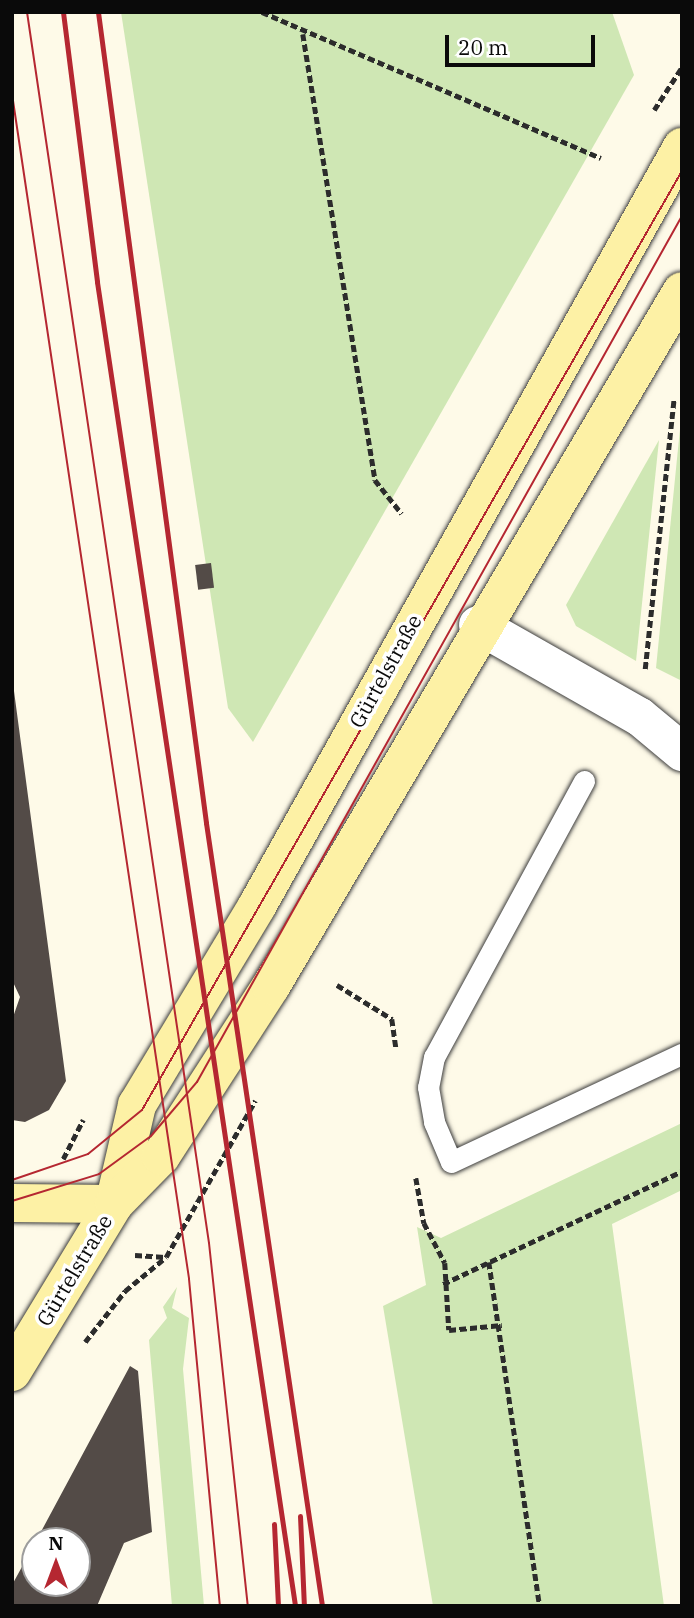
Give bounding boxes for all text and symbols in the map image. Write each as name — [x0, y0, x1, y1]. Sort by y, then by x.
scale bar — [449, 21, 600, 65]
text: 20 m — [458, 33, 508, 61]
street label: Gürtelstraße — [344, 610, 426, 732]
street label: Gürtelstraße — [31, 1210, 117, 1330]
north arrow — [21, 1527, 91, 1597]
text: N — [48, 1531, 64, 1555]

